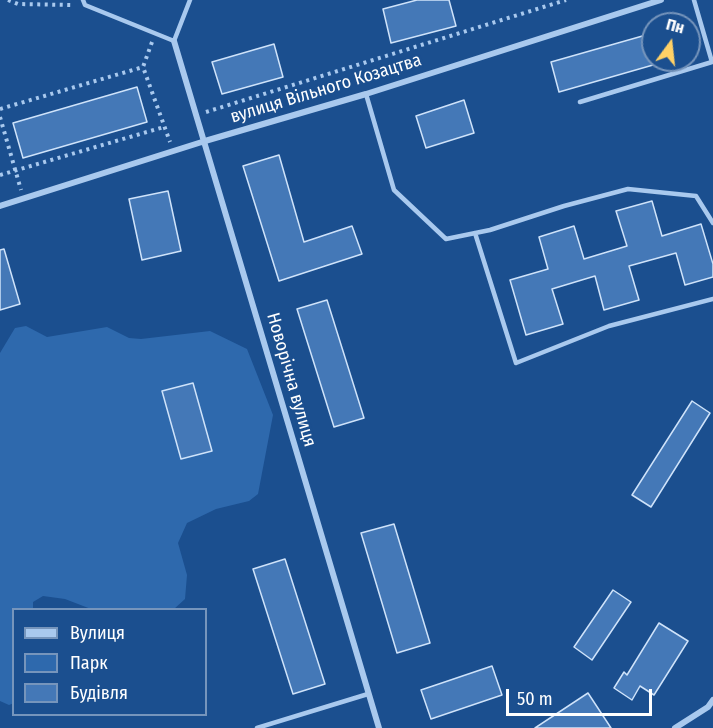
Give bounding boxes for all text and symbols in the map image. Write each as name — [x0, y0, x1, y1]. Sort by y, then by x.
north arrow — [641, 12, 701, 72]
text: Пн — [664, 15, 686, 38]
street label: вулиця Вільного Козацтва — [228, 50, 424, 128]
street label: Новорічна вулиця — [262, 310, 320, 450]
legend — [12, 608, 207, 716]
text: Вулиця — [70, 622, 125, 644]
text: Парк — [70, 652, 108, 674]
scale bar — [509, 677, 654, 715]
text: Будівля — [70, 682, 128, 704]
text: 50 m — [517, 688, 553, 710]

